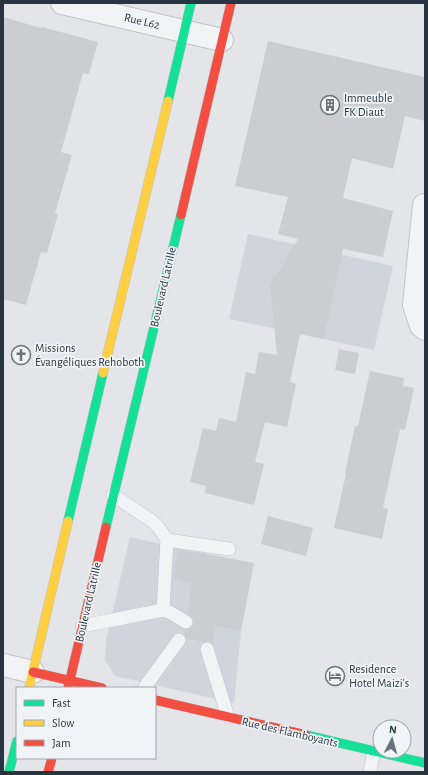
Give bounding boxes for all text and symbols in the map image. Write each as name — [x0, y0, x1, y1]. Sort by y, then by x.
street label: Rue L62 — [123, 11, 161, 31]
place label: Immeuble FK Diaut — [344, 92, 393, 118]
building icon: Immeuble FK Diaut — [319, 94, 341, 116]
street label: Boulevard Latrille — [148, 246, 178, 328]
place label: Missions Évangéliques Rehoboth — [35, 342, 144, 368]
church icon: Missions Évangéliques Rehoboth — [10, 344, 32, 366]
street label: Boulevard Latrille — [73, 561, 103, 643]
place label: Residence Hotel Maizi's — [349, 663, 409, 689]
hotel icon: Residence Hotel Maizi's — [324, 665, 346, 687]
legend — [16, 687, 156, 759]
text: Fast — [52, 697, 71, 709]
street label: Rue des Flamboyants — [241, 715, 339, 750]
text: Slow — [52, 717, 74, 729]
north arrow — [372, 719, 412, 759]
text: N — [389, 724, 397, 735]
text: Jam — [52, 737, 71, 749]

